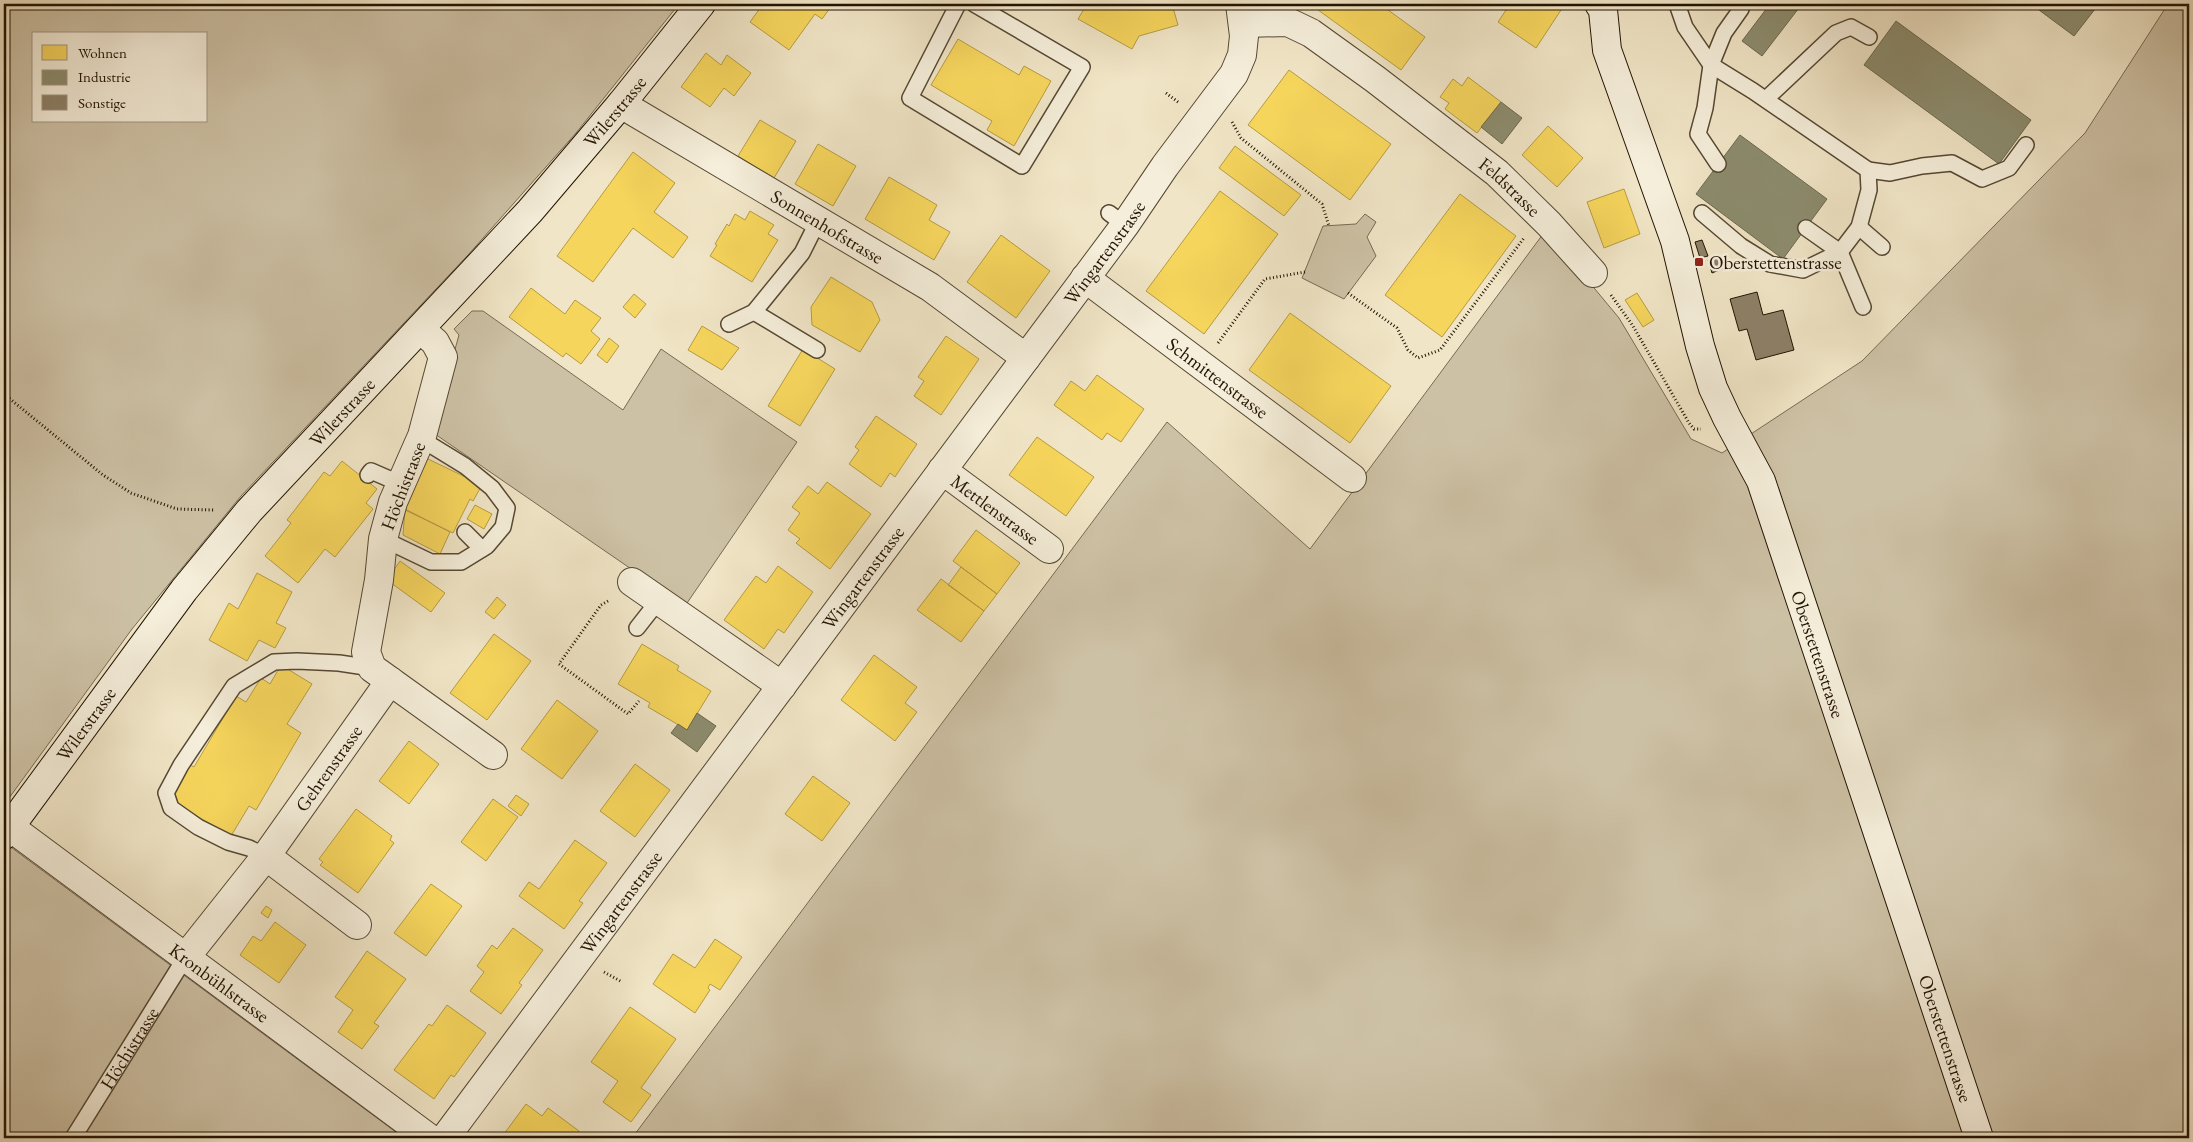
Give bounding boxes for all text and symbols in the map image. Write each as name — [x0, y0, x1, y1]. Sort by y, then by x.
legend — [32, 32, 208, 122]
text: Wohnen — [78, 43, 127, 62]
text: Industrie — [78, 67, 131, 86]
street label: Wilerstrasse — [577, 70, 651, 152]
text: Sonstige — [78, 93, 126, 112]
street label: Feldstrasse — [1474, 151, 1546, 222]
street label: Sonnenhofstrasse — [767, 183, 888, 269]
street label: Wingartenstrasse — [1058, 195, 1151, 309]
place label: Oberstettenstrasse — [1709, 250, 1842, 275]
marker: Oberstettenstrasse — [1693, 256, 1705, 268]
street label: Schmittenstrasse — [1162, 331, 1274, 424]
street label: Wilerstrasse — [303, 372, 380, 452]
street label: Höchistrasse — [375, 438, 431, 534]
street label: Mettlenstrasse — [946, 468, 1044, 550]
street label: Wingartenstrasse — [816, 521, 909, 634]
street label: Oberstettenstrasse — [1786, 587, 1851, 721]
street label: Wilerstrasse — [50, 682, 121, 766]
street label: Gehrenstrasse — [289, 720, 368, 816]
street label: Wingartenstrasse — [574, 845, 667, 959]
street label: Kronbühlstrasse — [164, 937, 275, 1028]
street label: Oberstettenstrasse — [1913, 971, 1979, 1105]
street label: Höchistrasse — [94, 1002, 164, 1094]

